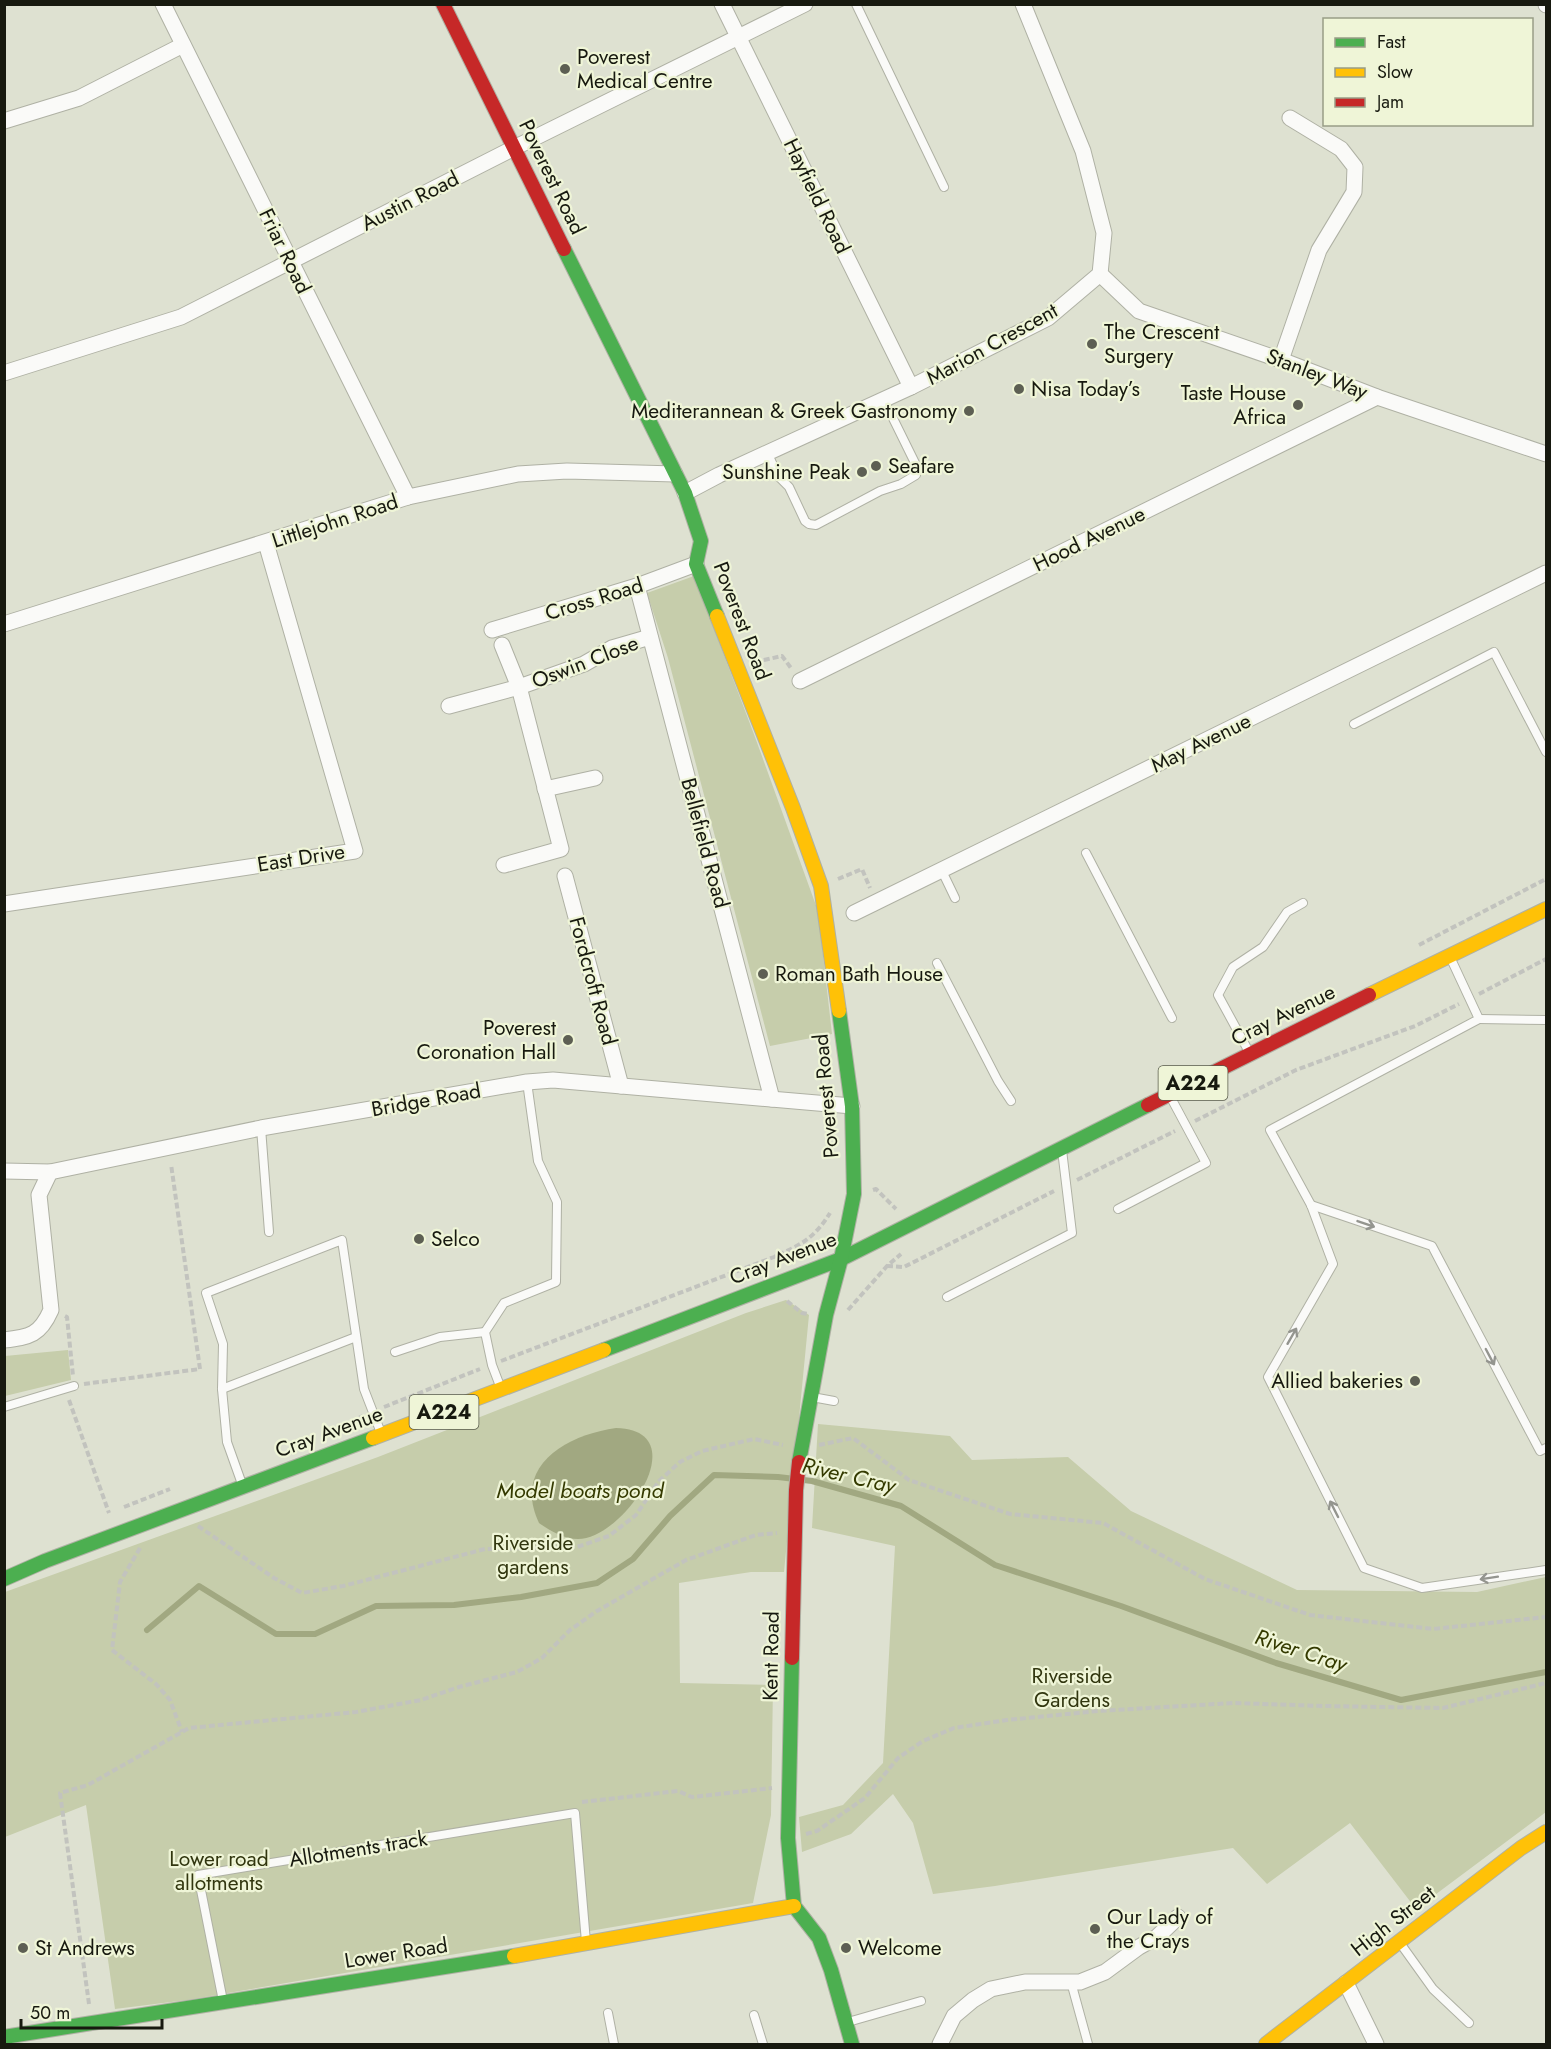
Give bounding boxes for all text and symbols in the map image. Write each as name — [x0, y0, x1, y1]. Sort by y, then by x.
legend — [1323, 18, 1533, 126]
text: Fast — [1377, 29, 1406, 55]
place label: Poverest Medical Centre — [577, 42, 713, 96]
text: Slow — [1377, 59, 1414, 85]
marker: Poverest Medical Centre — [558, 62, 572, 76]
text: Jam — [1375, 89, 1404, 115]
street label: Poverest Road — [511, 114, 593, 240]
street label: Hayfield Road — [776, 133, 858, 259]
street label: Austin Road — [356, 164, 464, 238]
street label: Friar Road — [251, 203, 319, 299]
street label: Marion Crescent — [921, 295, 1063, 393]
place label: The Crescent Surgery — [1104, 317, 1219, 371]
marker: The Crescent Surgery — [1085, 337, 1099, 351]
street label: Stanley Way — [1262, 341, 1373, 407]
place label: Nisa Today’s — [1031, 374, 1140, 404]
place label: Taste House Africa — [1181, 378, 1286, 432]
marker: Nisa Today’s — [1012, 382, 1026, 396]
place label: Mediterannean & Greek Gastronomy — [631, 396, 958, 426]
marker: Taste House Africa — [1291, 398, 1305, 412]
marker: Mediterannean & Greek Gastronomy — [962, 404, 976, 418]
place label: Seafare — [888, 451, 954, 481]
place label: Sunshine Peak — [722, 457, 851, 487]
marker: Seafare — [869, 459, 883, 473]
marker: Sunshine Peak — [855, 465, 869, 479]
street label: Littlejohn Road — [268, 486, 402, 556]
street label: Hood Avenue — [1028, 499, 1150, 579]
street label: Poverest Road — [706, 557, 778, 685]
street label: Cross Road — [541, 570, 647, 628]
street label: Oswin Close — [527, 628, 643, 696]
street label: May Avenue — [1146, 706, 1256, 780]
street label: Bellefield Road — [673, 775, 737, 911]
street label: East Drive — [255, 836, 347, 880]
street label: Fordcroft Road — [561, 914, 625, 1048]
place label: Roman Bath House — [775, 959, 943, 989]
marker: Roman Bath House — [756, 967, 770, 981]
street label: Cray Avenue — [1226, 977, 1340, 1053]
place label: Poverest Coronation Hall — [417, 1013, 556, 1067]
marker: Poverest Coronation Hall — [561, 1033, 575, 1047]
street label: Poverest Road — [806, 1033, 846, 1159]
road number: A224 — [1158, 1066, 1228, 1100]
street label: Bridge Road — [369, 1076, 483, 1124]
one-way arrow — [1356, 1219, 1375, 1230]
place label: Selco — [431, 1224, 480, 1254]
street label: Cray Avenue — [725, 1224, 841, 1292]
marker: Selco — [412, 1232, 426, 1246]
one-way arrow — [1286, 1328, 1298, 1345]
one-way arrow — [1485, 1348, 1496, 1366]
place label: Allied bakeries — [1271, 1366, 1403, 1396]
marker: Allied bakeries — [1408, 1374, 1422, 1388]
road number: A224 — [410, 1395, 478, 1429]
street label: Cray Avenue — [271, 1399, 387, 1465]
water label: River Cray — [799, 1449, 900, 1502]
water label: Model boats pond — [496, 1474, 665, 1506]
one-way arrow — [1328, 1500, 1340, 1518]
park label: Riverside gardens — [493, 1528, 574, 1582]
one-way arrow — [1479, 1573, 1499, 1584]
street label: Kent Road — [755, 1611, 787, 1701]
water label: River Cray — [1251, 1620, 1353, 1680]
park label: Riverside Gardens — [1032, 1661, 1113, 1715]
street label: Allotments track — [287, 1823, 430, 1875]
park label: Lower road allotments — [169, 1844, 269, 1898]
street label: High Street — [1344, 1878, 1442, 1964]
place label: Our Lady of the Crays — [1107, 1902, 1214, 1956]
marker: Our Lady of the Crays — [1088, 1922, 1102, 1936]
street label: Lower Road — [342, 1930, 450, 1976]
place label: St Andrews — [35, 1933, 135, 1963]
place label: Welcome — [858, 1933, 942, 1963]
marker: St Andrews — [16, 1941, 30, 1955]
marker: Welcome — [839, 1941, 853, 1955]
scale bar — [21, 1992, 162, 2030]
text: 50 m — [30, 2000, 70, 2026]

